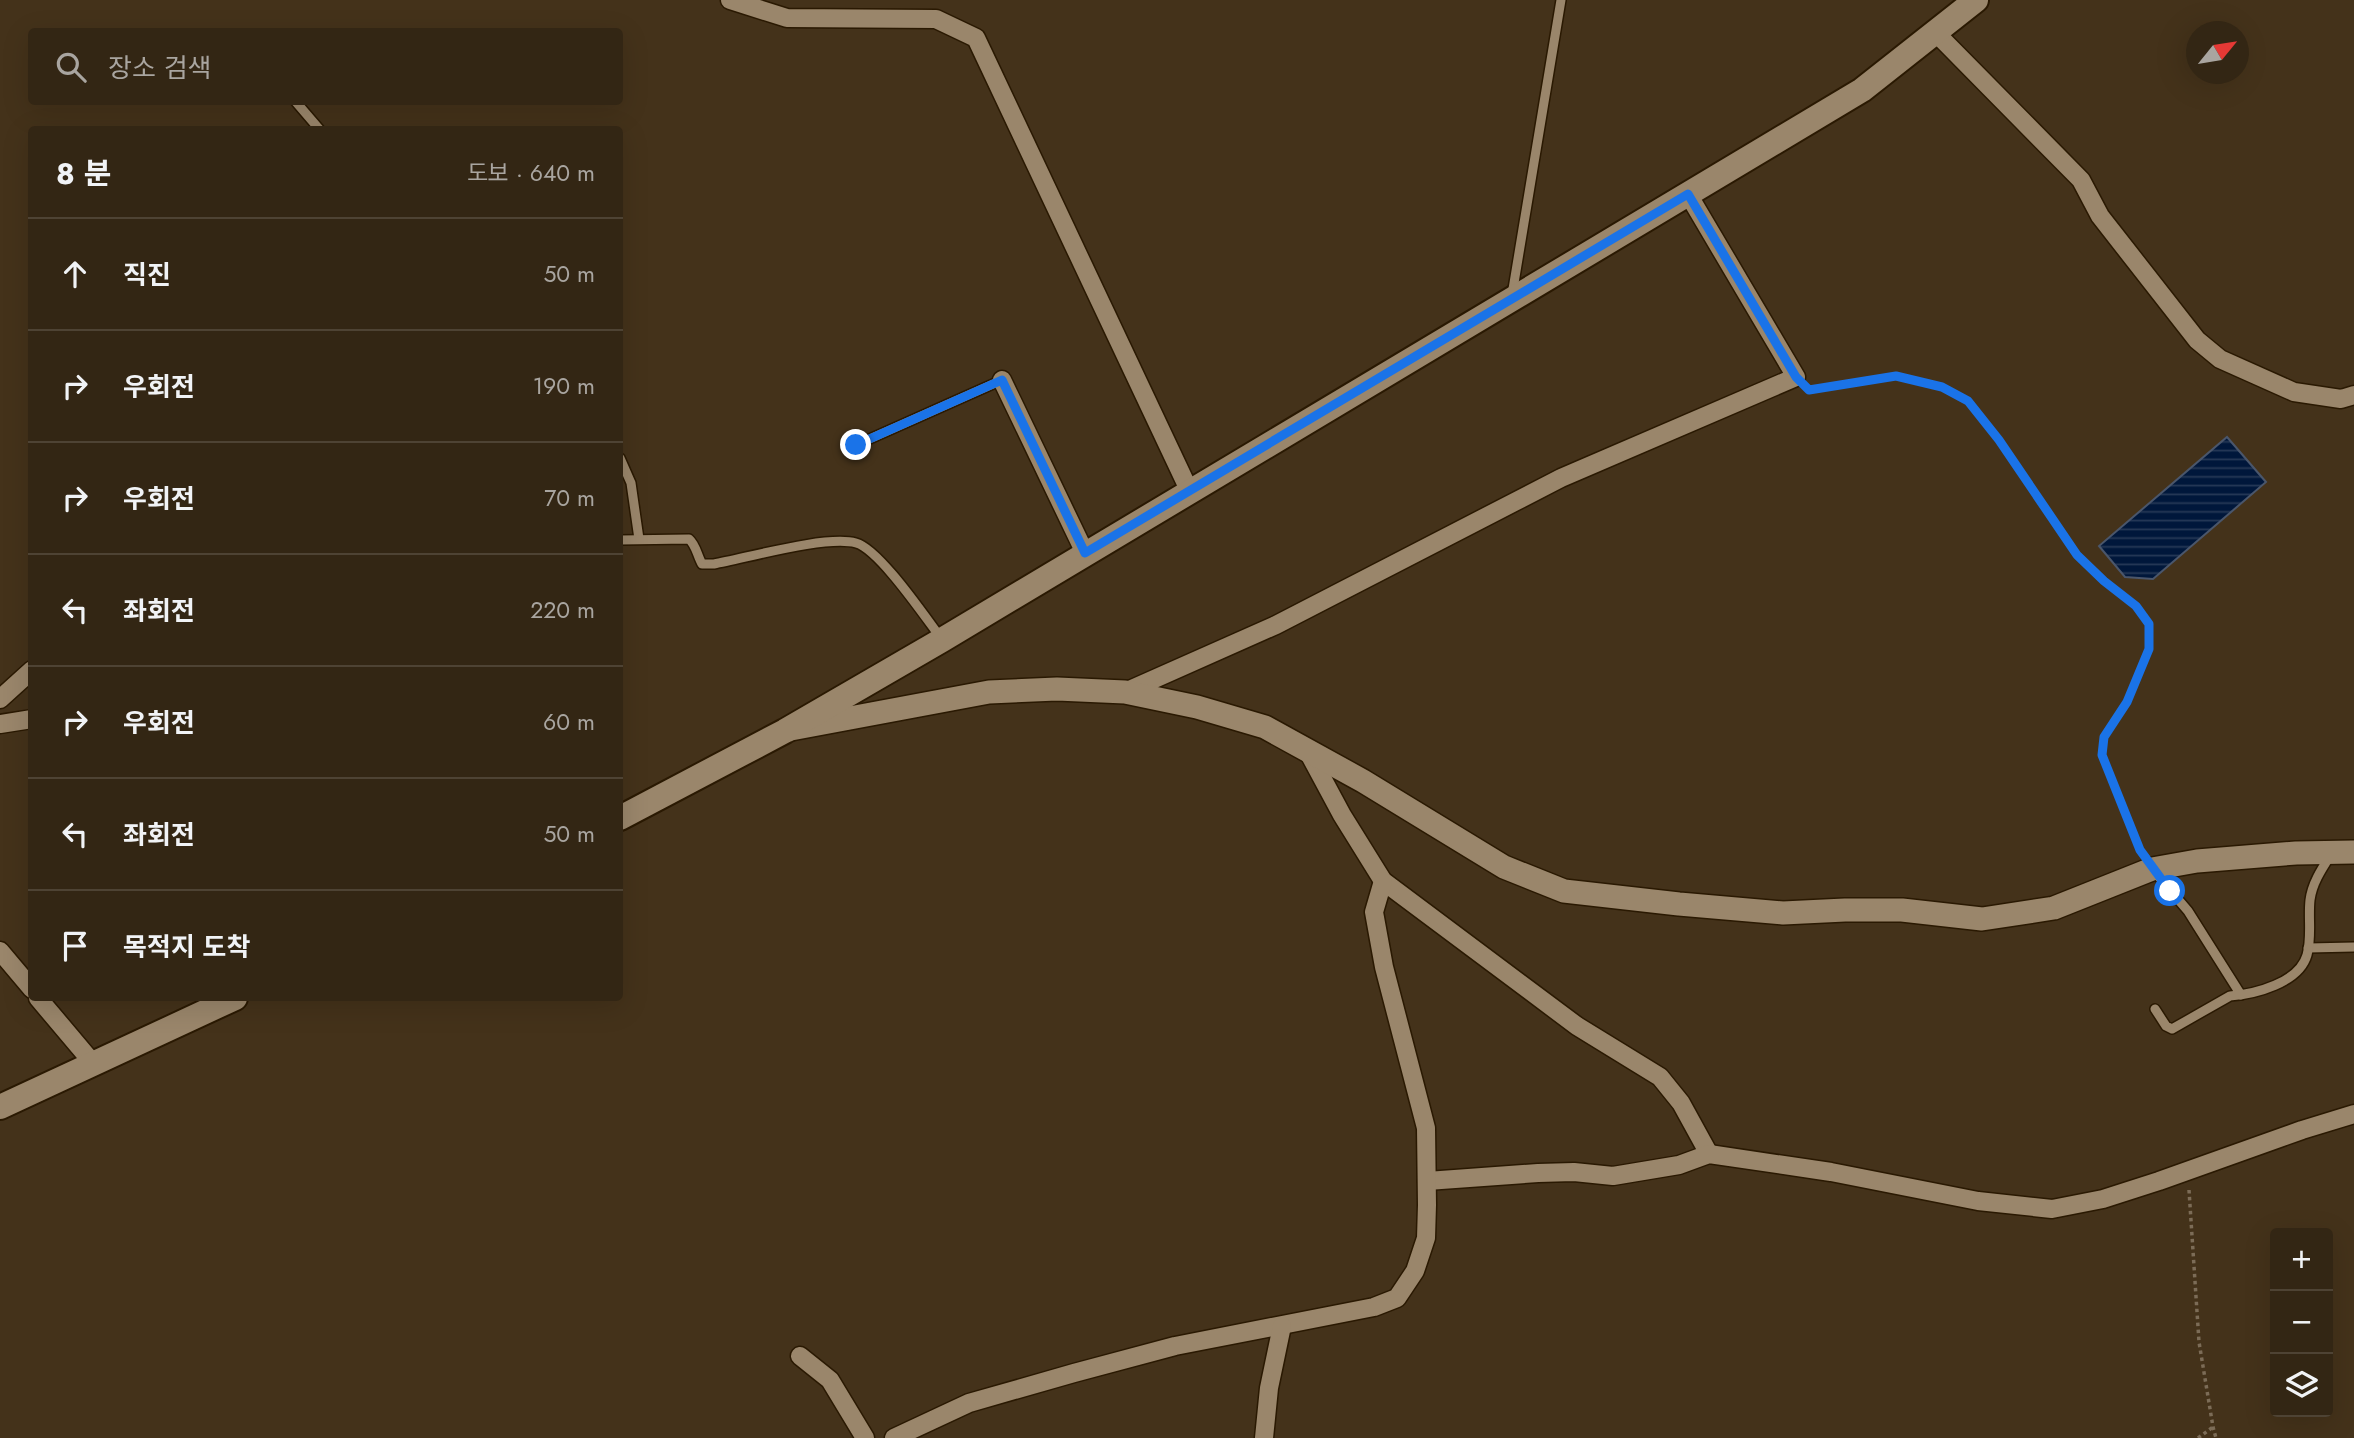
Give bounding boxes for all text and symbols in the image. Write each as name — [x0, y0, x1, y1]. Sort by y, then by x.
north arrow — [2186, 21, 2249, 84]
search box — [28, 28, 623, 105]
icon: search — [52, 48, 90, 86]
text: 장소 검색 — [108, 49, 211, 87]
text: 8 분 — [56, 152, 111, 195]
text: 도보 · 640 m — [467, 156, 595, 190]
icon: ahead — [56, 255, 94, 293]
text: 직진 — [123, 256, 171, 294]
text: 50 m — [543, 257, 595, 291]
icon: right — [56, 367, 94, 405]
text: 우회전 — [123, 368, 195, 406]
text: 190 m — [533, 369, 595, 403]
route end — [840, 429, 871, 460]
icon: right — [56, 479, 94, 517]
text: 우회전 — [123, 480, 195, 518]
text: 70 m — [544, 481, 595, 515]
icon: left — [56, 591, 94, 629]
text: 좌회전 — [123, 592, 195, 630]
text: 220 m — [530, 593, 595, 627]
icon: right — [56, 703, 94, 741]
text: 우회전 — [123, 704, 195, 742]
text: 60 m — [543, 705, 595, 739]
icon: left — [56, 815, 94, 853]
text: 좌회전 — [123, 816, 195, 854]
text: 50 m — [543, 817, 595, 851]
route start — [2154, 875, 2185, 906]
icon: arrive — [56, 927, 94, 965]
text: 목적지 도착 — [123, 928, 250, 966]
map controls — [2270, 1228, 2333, 1417]
button: + — [2270, 1228, 2333, 1291]
button: − — [2270, 1291, 2333, 1354]
button: layers — [2270, 1354, 2333, 1417]

